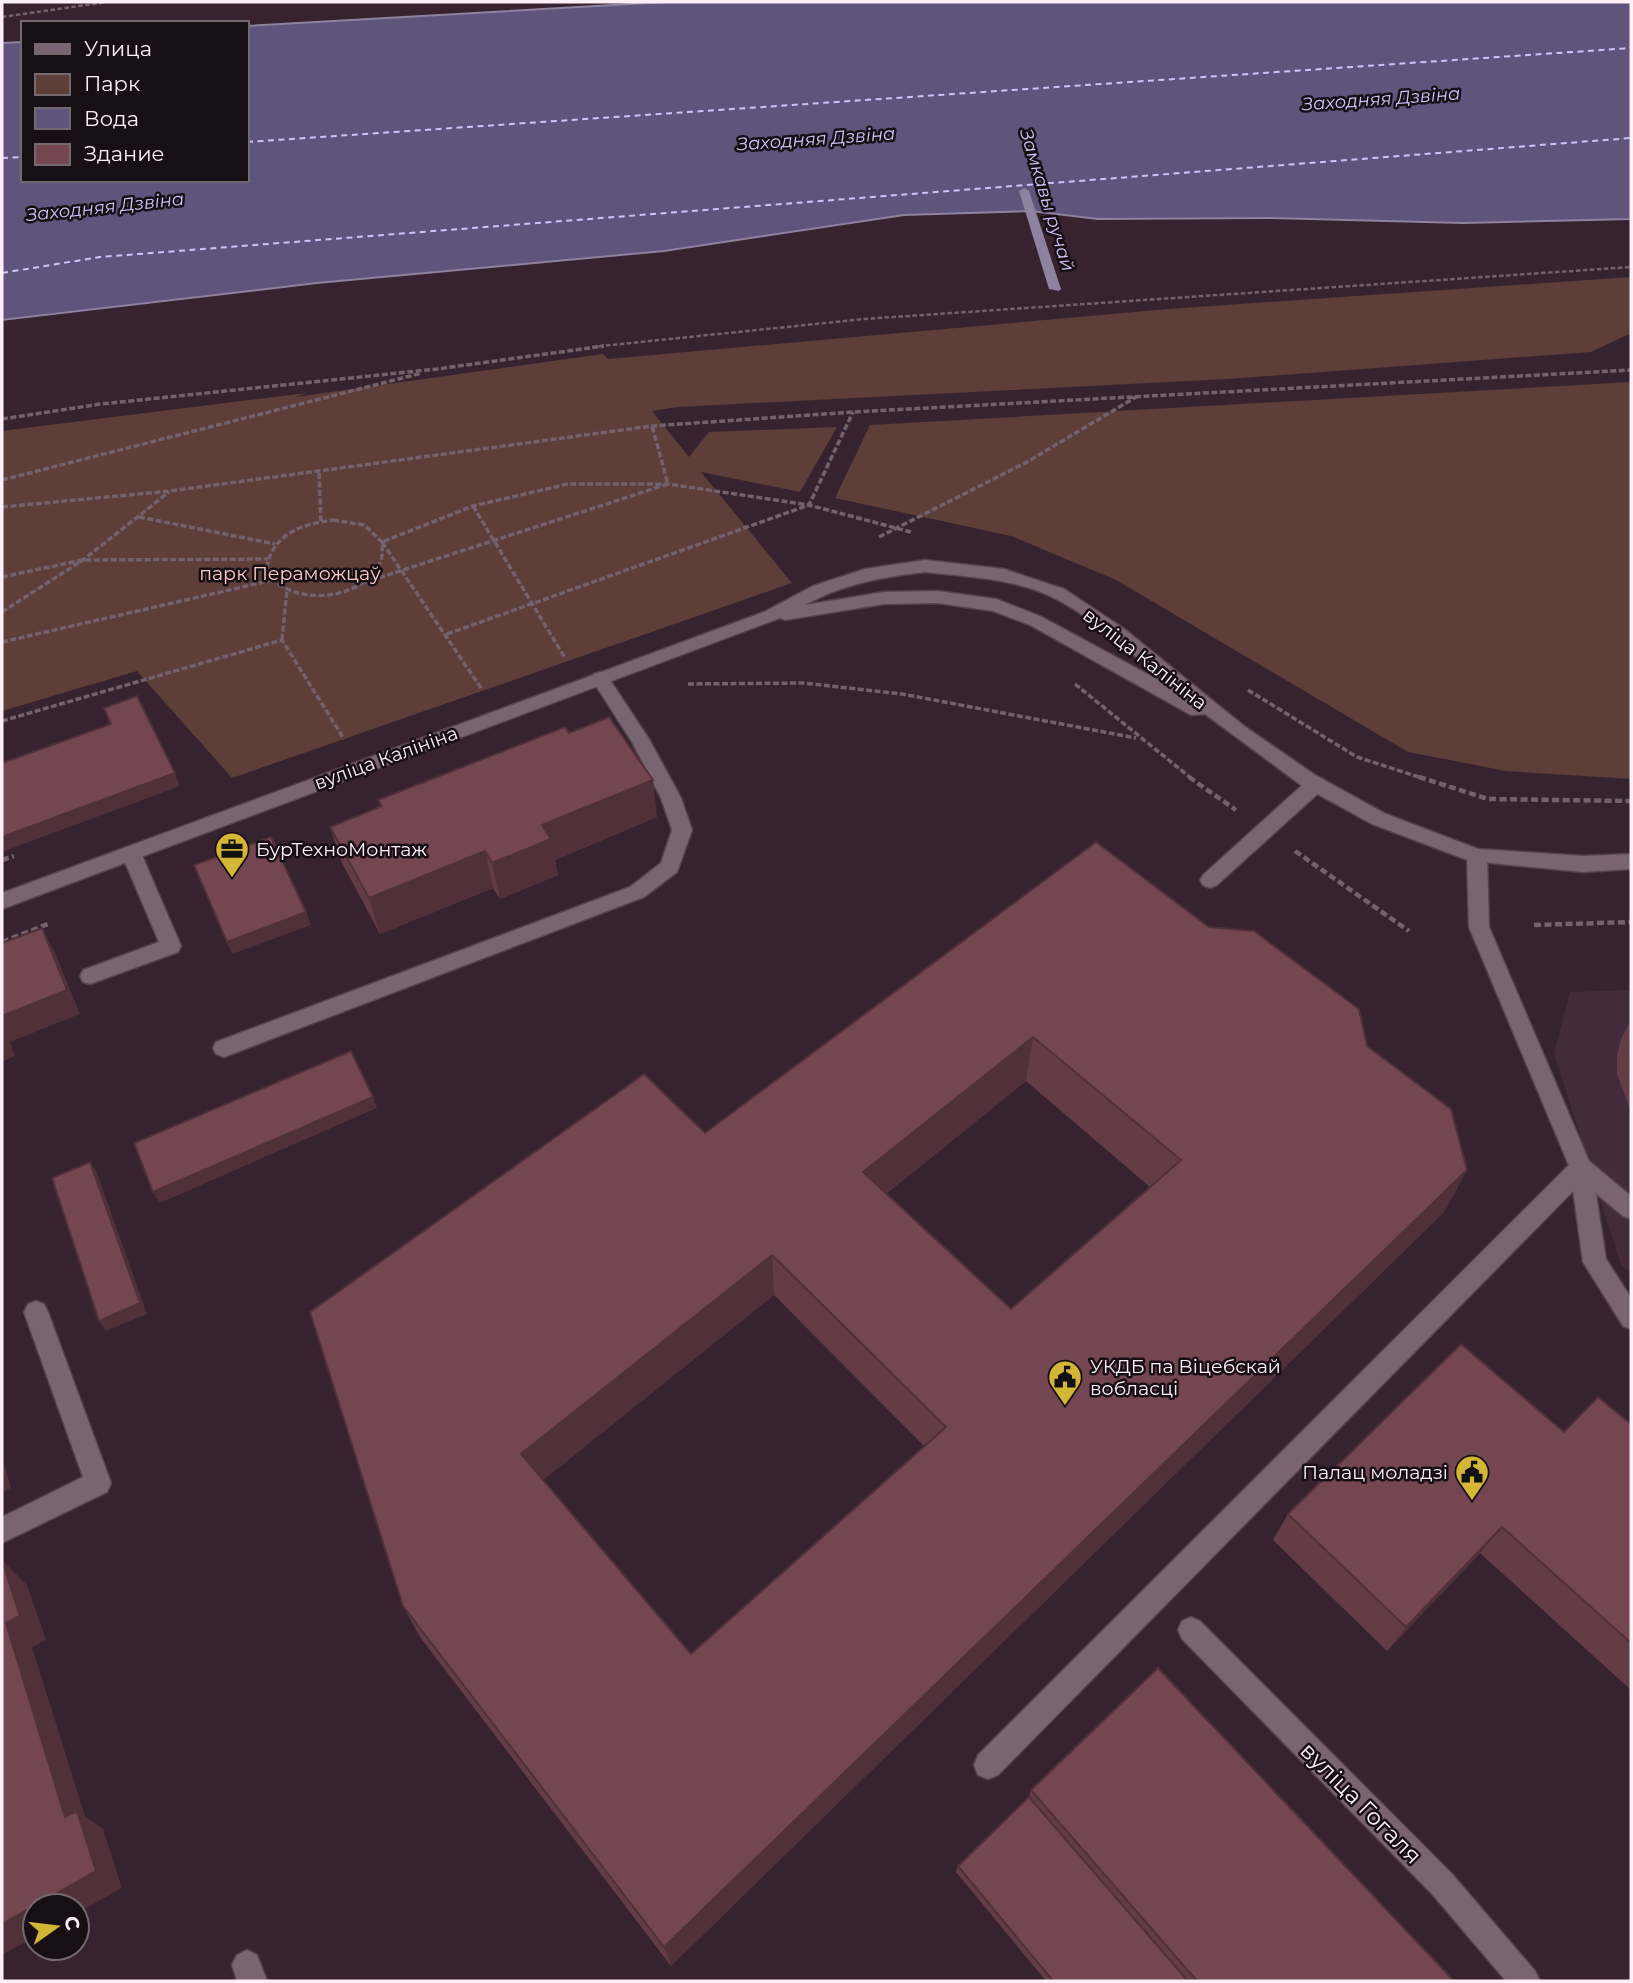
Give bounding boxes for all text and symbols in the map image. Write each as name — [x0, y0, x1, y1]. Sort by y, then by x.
legend — [21, 21, 248, 182]
text: Улица — [84, 36, 152, 61]
text: Парк — [84, 71, 140, 96]
water label: Заходняя Дзвіна — [1300, 82, 1461, 116]
text: Вода — [84, 106, 139, 131]
water label: Заходняя Дзвіна — [735, 122, 896, 156]
water label: Замкавы ручай — [1015, 125, 1079, 274]
text: Здание — [84, 141, 165, 166]
water label: Заходняя Дзвіна — [24, 188, 185, 226]
park label: парк Пераможцаў — [199, 562, 381, 585]
street label: вуліца Калініна — [1078, 603, 1212, 715]
street label: вуліца Калініна — [311, 721, 461, 795]
office icon: БурТехноМонтаж — [213, 830, 251, 879]
place label: БурТехноМонтаж — [256, 838, 427, 861]
place label: УКДБ па Віцебскай вобласці — [1090, 1355, 1281, 1400]
public building icon: УКДБ па Віцебскай вобласці — [1046, 1358, 1084, 1407]
public building icon: Палац моладзі — [1453, 1453, 1491, 1502]
place label: Палац моладзі — [1302, 1461, 1448, 1484]
street label: вуліца Гогаля — [1294, 1736, 1428, 1870]
north arrow — [21, 1892, 91, 1962]
text: С — [59, 1914, 85, 1933]

